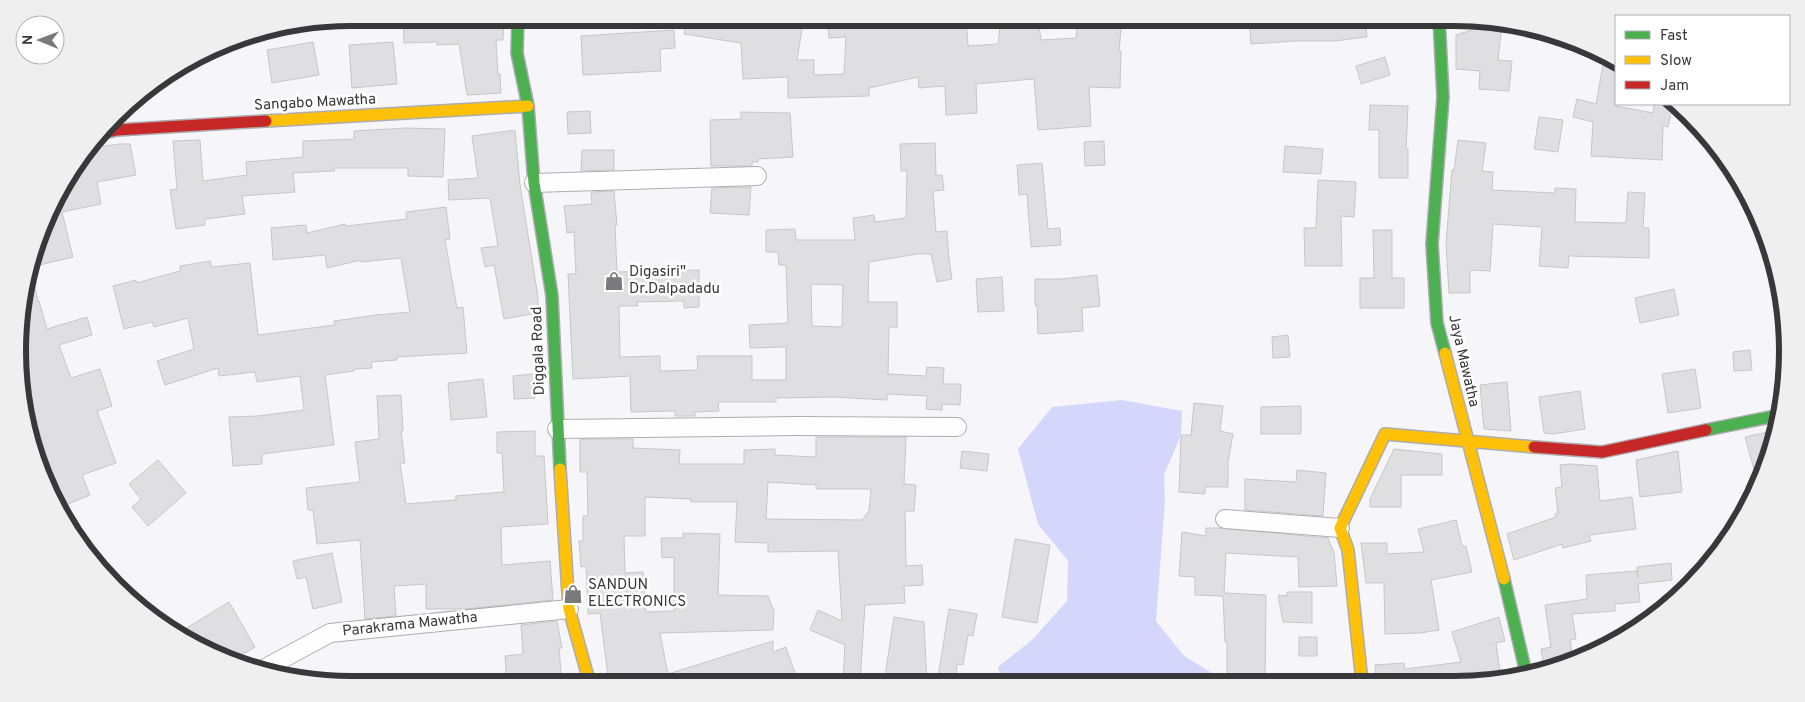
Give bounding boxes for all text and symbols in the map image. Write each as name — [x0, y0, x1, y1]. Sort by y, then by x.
north arrow — [15, 15, 65, 65]
legend — [1615, 15, 1790, 105]
text: Fast — [1660, 27, 1688, 46]
text: N — [20, 35, 37, 45]
text: Slow — [1660, 52, 1692, 71]
text: Jam — [1660, 77, 1689, 96]
street label: Sangabo Mawatha — [254, 90, 376, 116]
place label: Digasiri" Dr.Dalpadadu — [629, 263, 720, 299]
shop icon: Digasiri" Dr.Dalpadadu — [603, 270, 625, 292]
street label: Diggala Road — [528, 306, 550, 396]
street label: Jaya Mawatha — [1443, 313, 1483, 409]
place label: SANDUN ELECTRONICS — [588, 576, 686, 612]
shop icon: SANDUN ELECTRONICS — [562, 583, 584, 605]
street label: Parakrama Mawatha — [341, 608, 479, 642]

